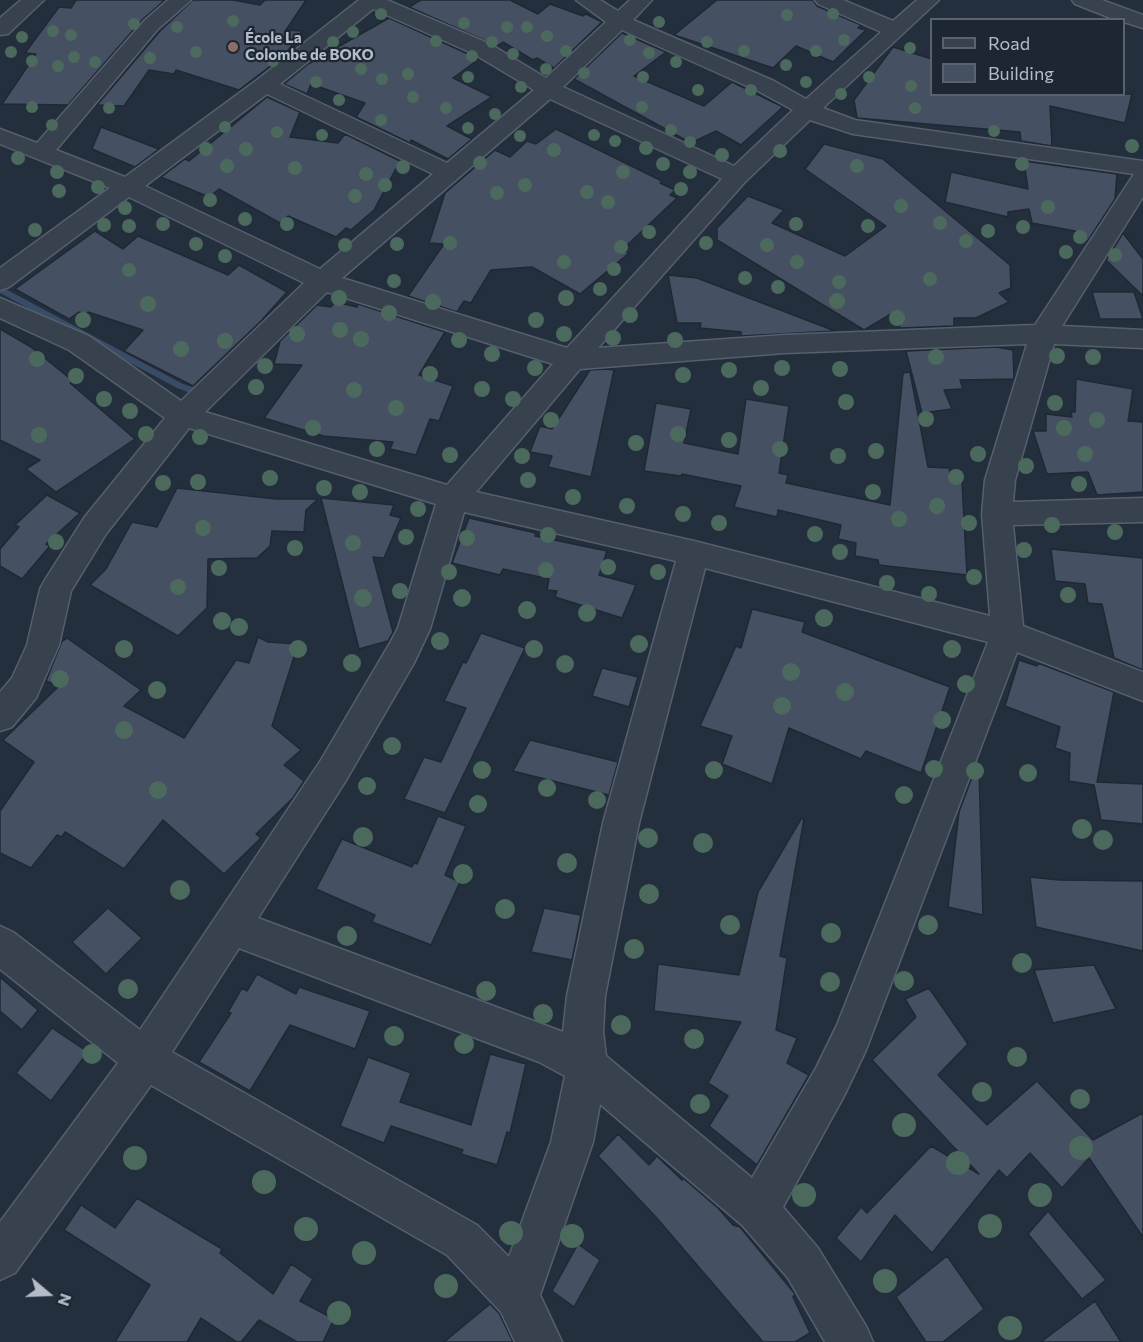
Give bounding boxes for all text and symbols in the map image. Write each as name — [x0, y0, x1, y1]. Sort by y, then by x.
legend — [930, 18, 1125, 96]
place label: École La Colombe de BOKO — [245, 29, 374, 64]
text: Road — [988, 32, 1030, 54]
marker: École La Colombe de BOKO — [226, 40, 240, 54]
text: Building — [988, 62, 1054, 84]
north arrow — [18, 1264, 78, 1324]
text: N — [55, 1291, 76, 1309]

